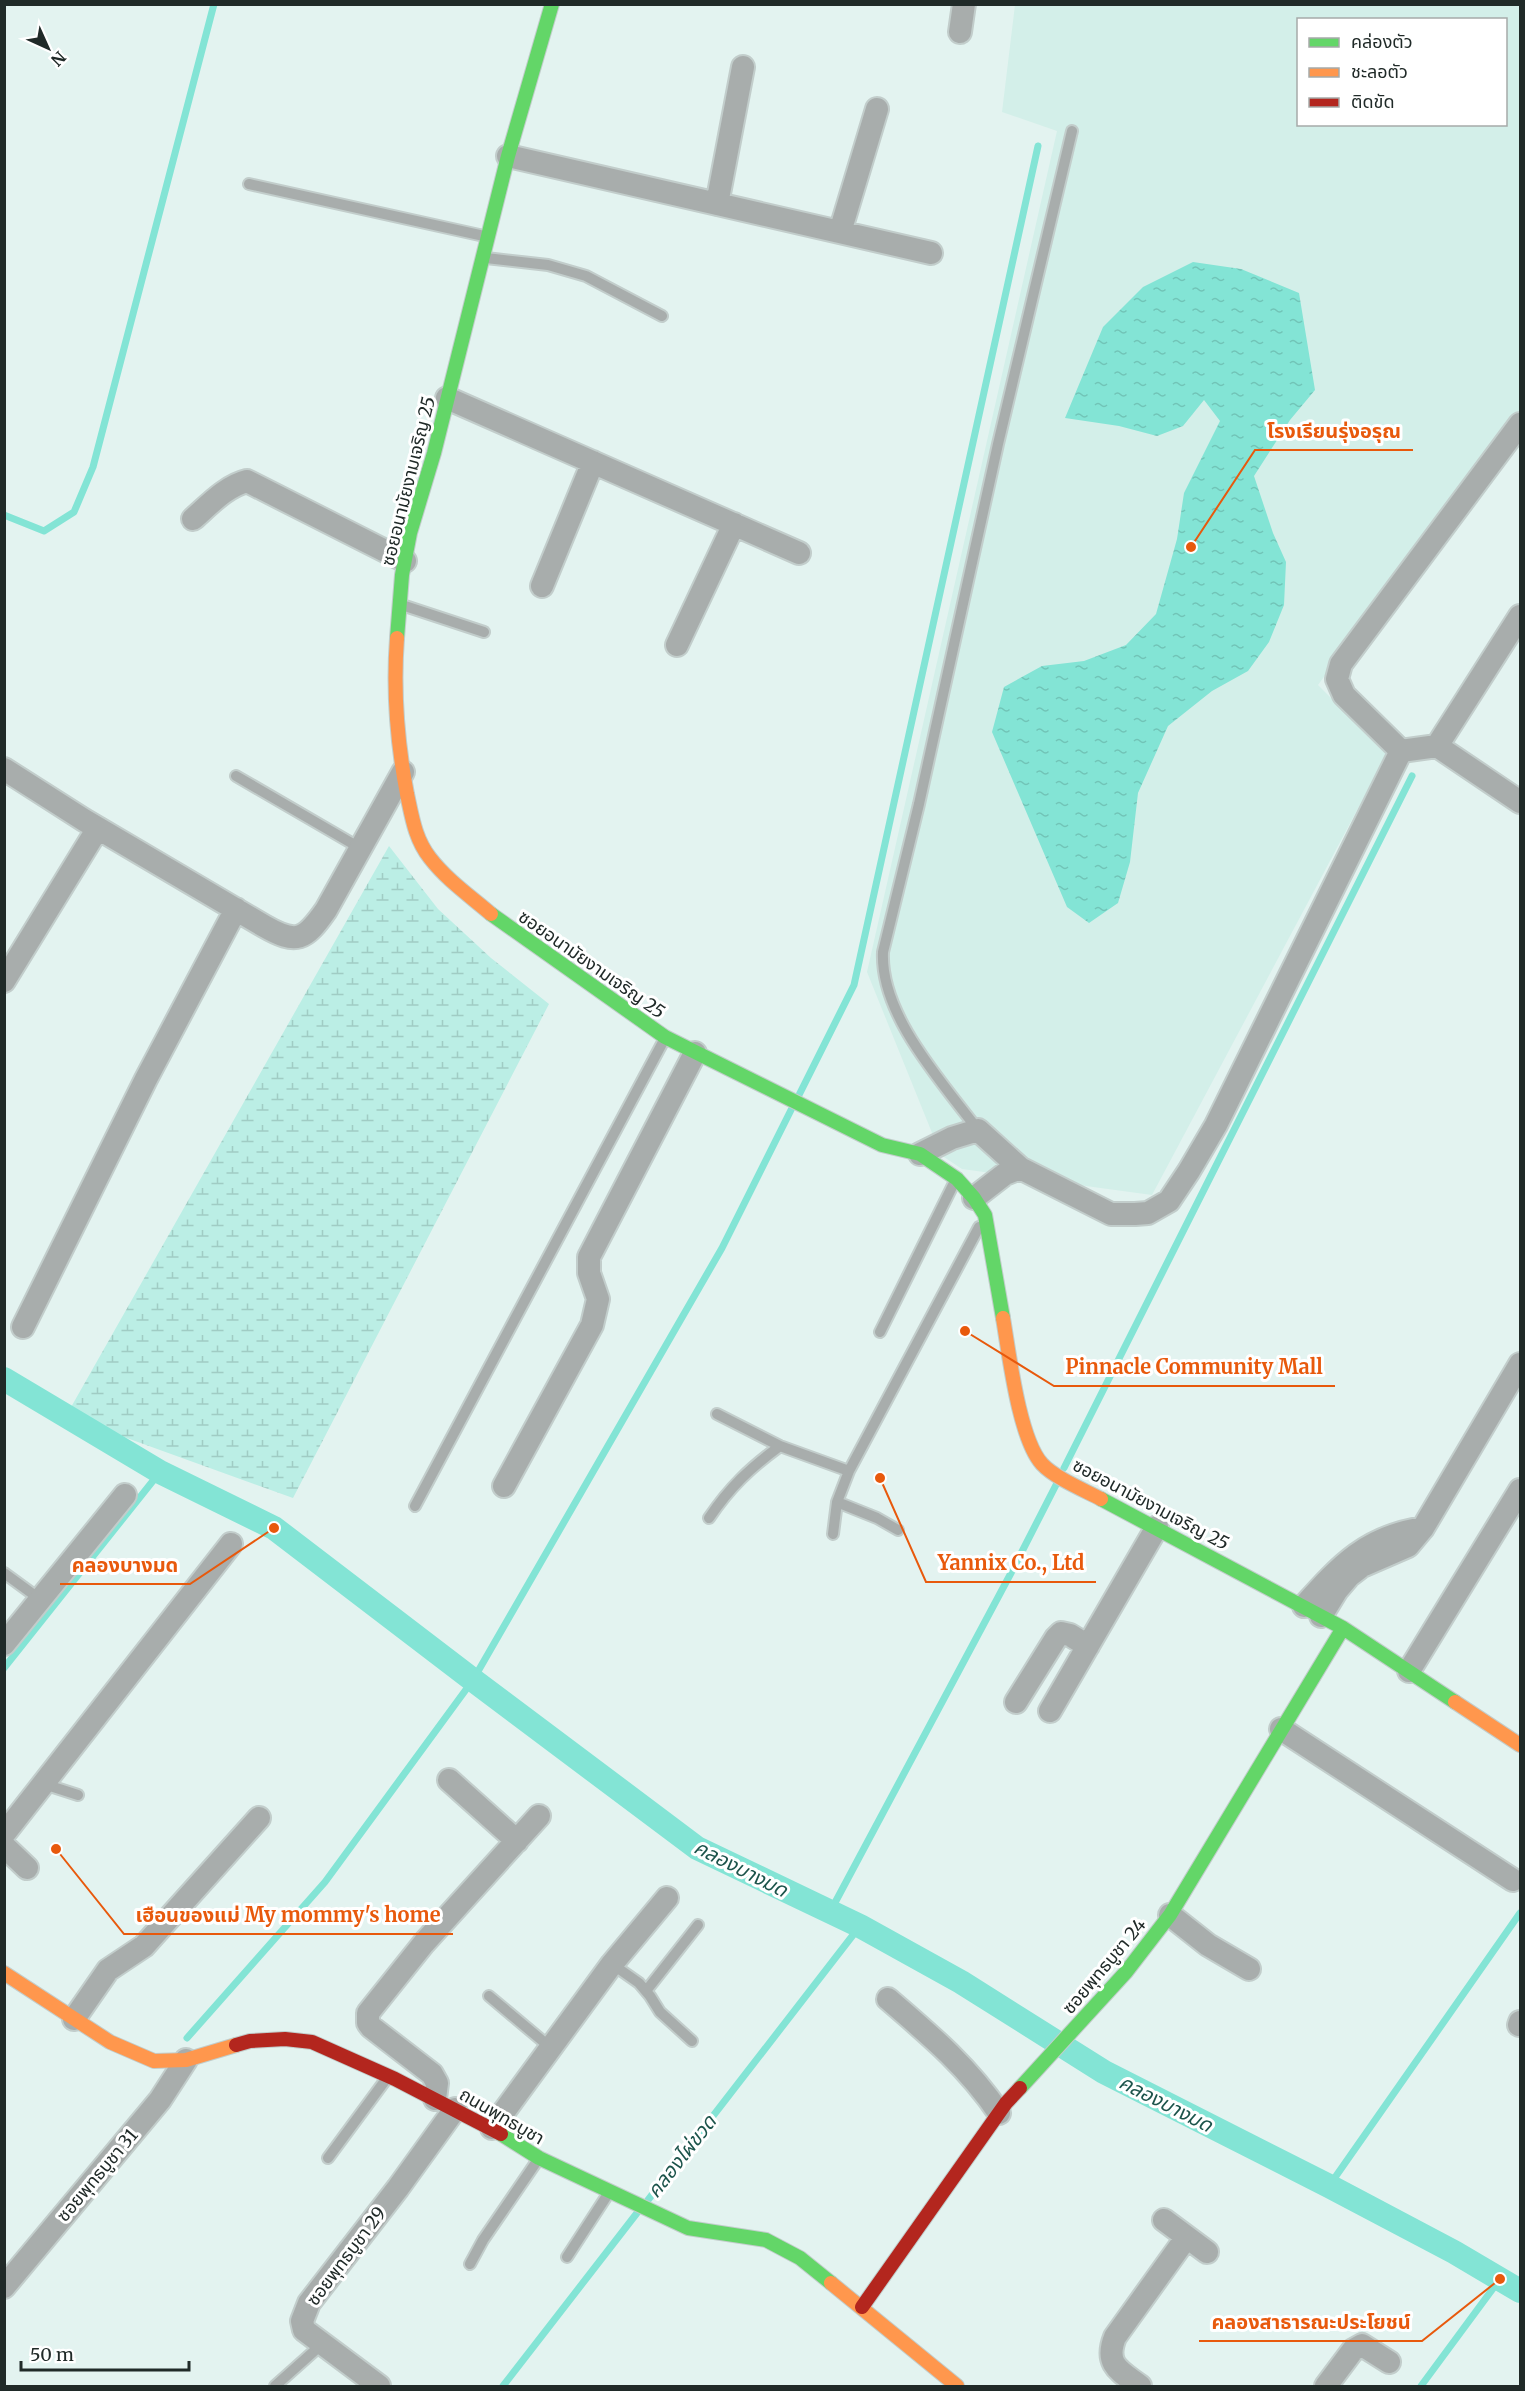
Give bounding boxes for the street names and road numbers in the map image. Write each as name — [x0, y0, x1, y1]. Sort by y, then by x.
street label: ซอยอนามัยงามเจริญ 25 — [376, 394, 440, 568]
street label: ซอยอนามัยงามเจริญ 25 — [514, 905, 670, 1023]
street label: ซอยอนามัยงามเจริญ 25 — [1069, 1453, 1233, 1555]
street label: ซอยพุทธบูชา 24 — [1057, 1913, 1151, 2019]
street label: ถนนพุทธบูชา — [455, 2082, 549, 2150]
street label: ซอยพุทธบูชา 31 — [51, 2124, 143, 2227]
street label: ซอยพุทธบูชา 29 — [301, 2202, 391, 2311]

